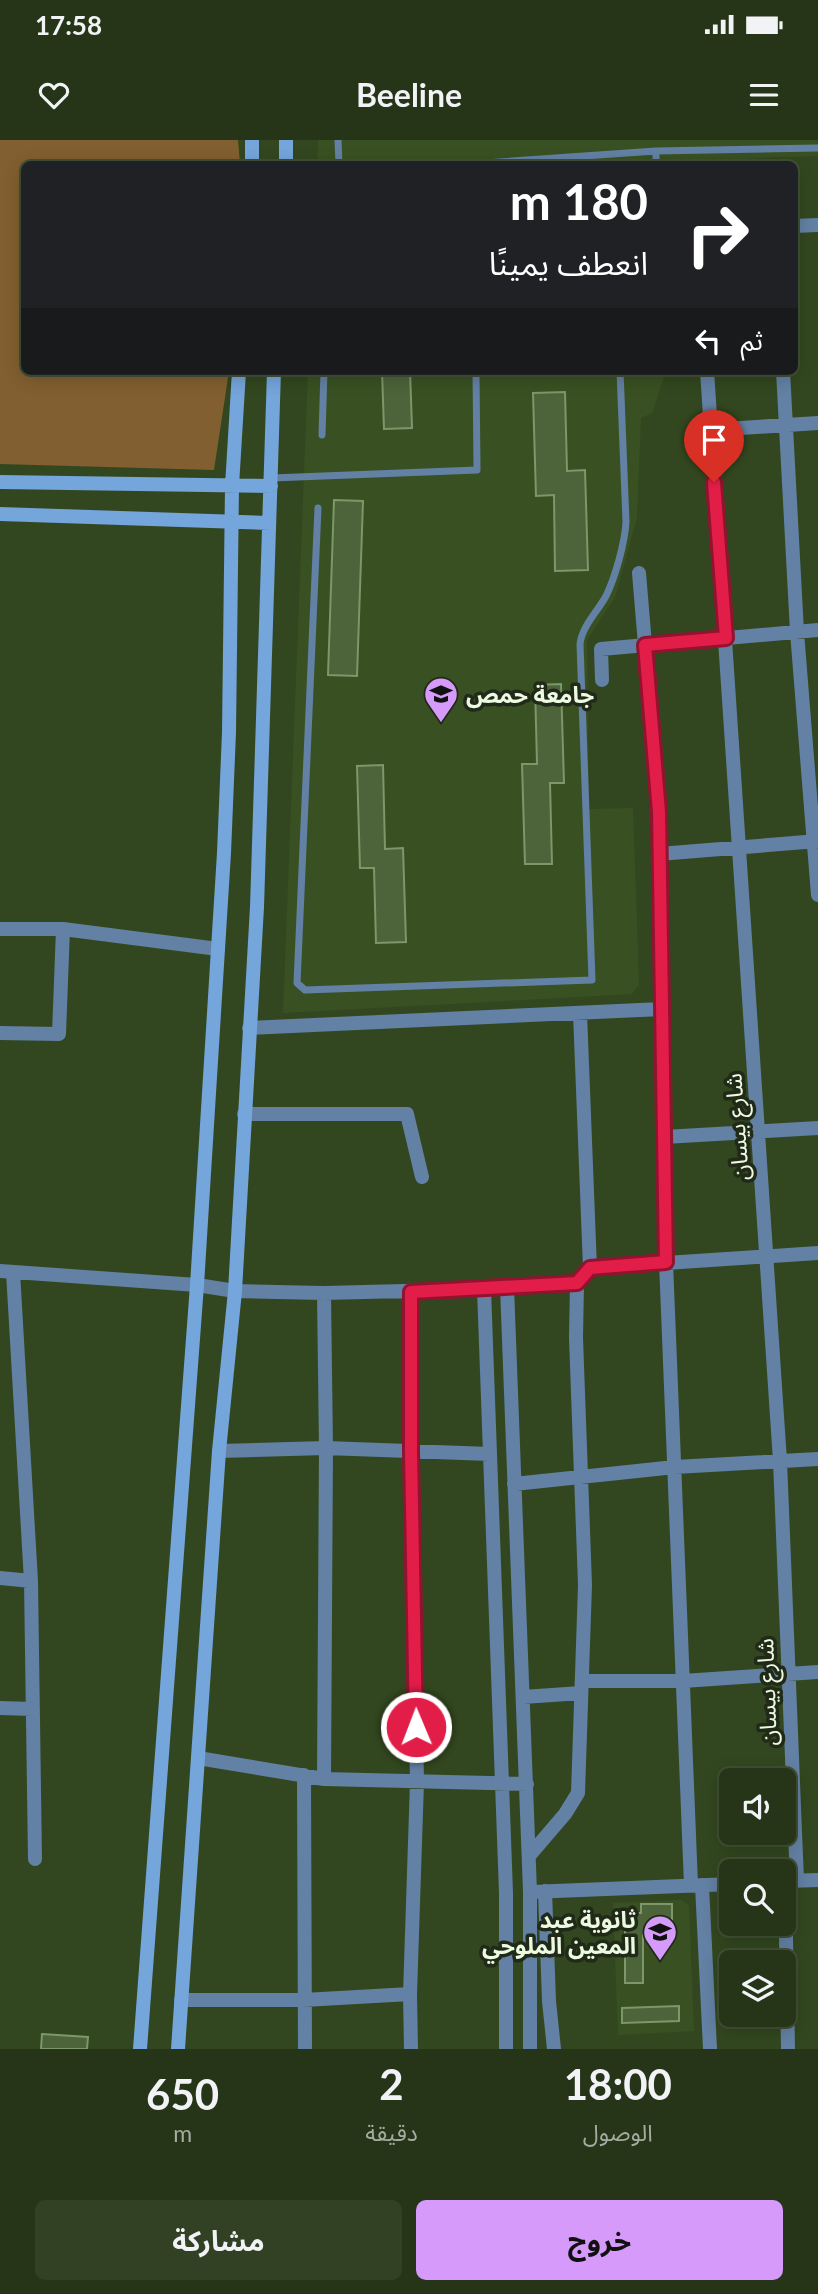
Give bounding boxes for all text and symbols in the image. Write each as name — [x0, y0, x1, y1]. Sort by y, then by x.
text: 17:58 — [35, 9, 102, 41]
text: Beeline — [356, 75, 462, 114]
icon: heart — [35, 76, 73, 114]
icon: menu — [745, 76, 783, 114]
text: 180 m — [510, 172, 648, 230]
icon: right — [672, 189, 763, 280]
text: انعطف يمينًا — [489, 243, 648, 282]
icon: left — [689, 322, 727, 360]
text: ثم — [741, 324, 763, 356]
pin — [684, 410, 744, 482]
icon: arrive — [695, 421, 733, 459]
school or university icon: جامعة حمص — [422, 675, 460, 724]
place label: جامعة حمص — [466, 680, 594, 709]
street label: شارع بيسان — [718, 1072, 758, 1182]
street label: شارع بيسان — [750, 1638, 786, 1746]
position arrow — [379, 1690, 453, 1764]
map controls — [719, 1768, 796, 2027]
button: sound — [719, 1768, 796, 1845]
button: search — [719, 1859, 796, 1936]
place label: ثانوية عبد المعين الملوحي — [482, 1905, 636, 1964]
school or university icon: ثانوية عبد المعين الملوحي — [641, 1913, 679, 1962]
button: layers — [719, 1950, 796, 2027]
text: 2 — [379, 2059, 404, 2109]
text: 18:00 — [564, 2059, 672, 2109]
text: 650 — [146, 2069, 219, 2119]
text: دقيقة — [365, 2118, 418, 2146]
text: الوصول — [583, 2118, 653, 2146]
text: m — [173, 2119, 192, 2147]
button: مشاركة — [35, 2200, 402, 2280]
button: خروج — [416, 2200, 783, 2280]

